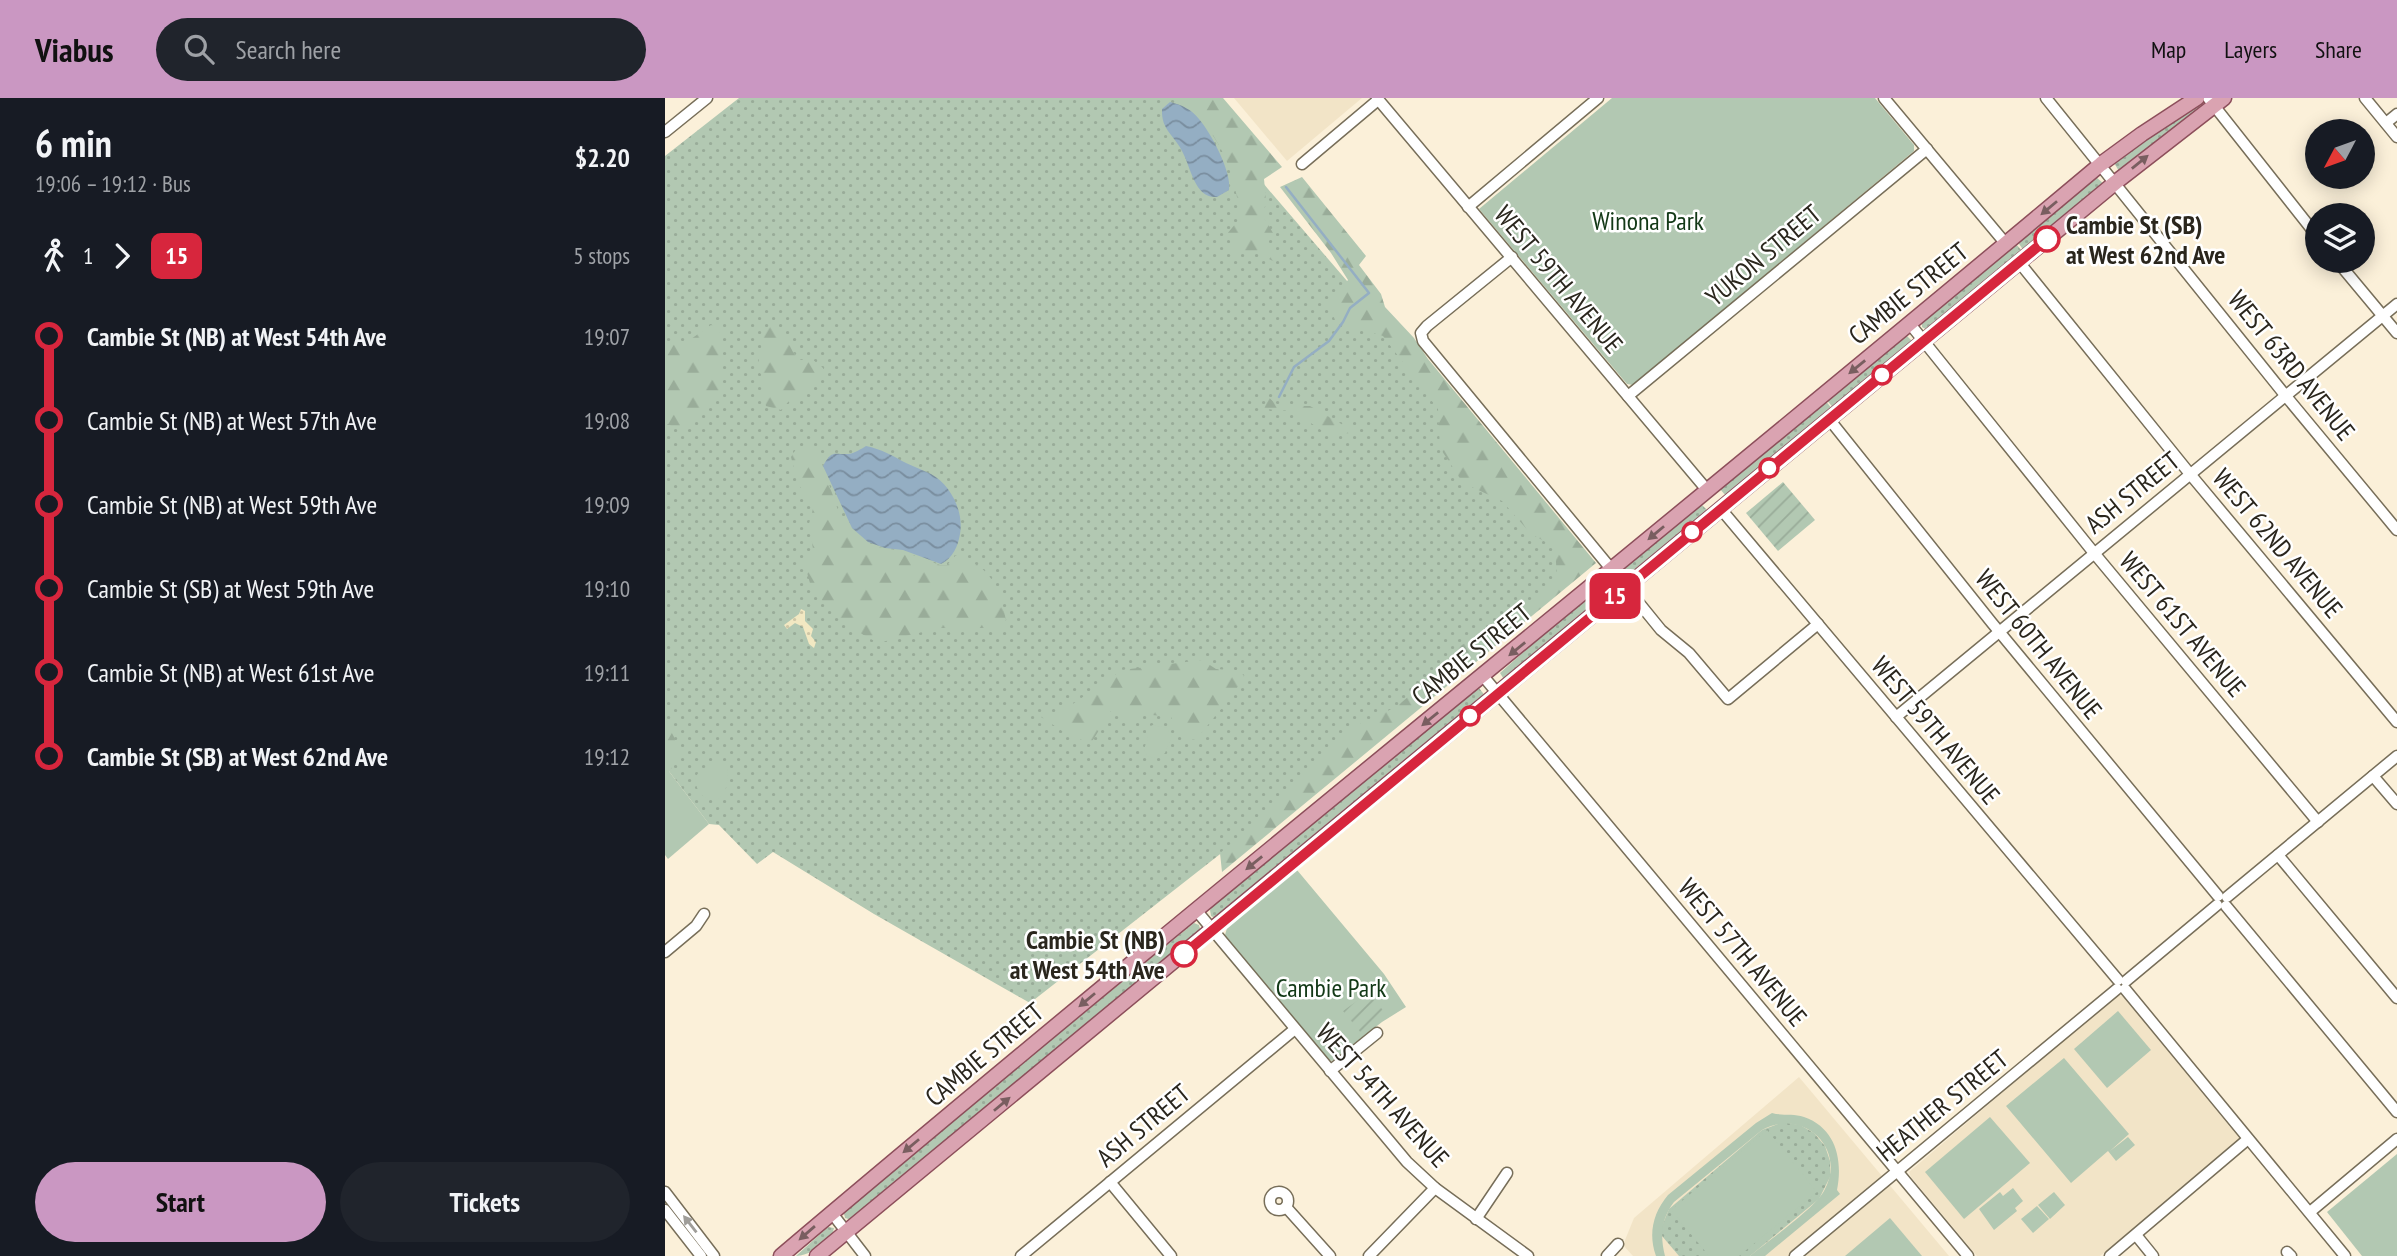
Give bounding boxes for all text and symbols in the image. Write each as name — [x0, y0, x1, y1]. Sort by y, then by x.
search box — [156, 18, 646, 81]
text: Viabus — [35, 28, 114, 71]
icon: search — [180, 30, 218, 68]
text: Search here — [236, 33, 341, 66]
text: Map — [2151, 34, 2186, 65]
text: Layers — [2224, 34, 2277, 65]
text: Share — [2315, 34, 2362, 65]
text: 6 min — [35, 118, 112, 167]
north arrow — [2305, 119, 2375, 189]
map controls — [2305, 119, 2375, 273]
text: $2.20 — [575, 141, 630, 174]
one-way arrow — [2131, 155, 2149, 170]
text: 19:06 – 19:12 · Bus — [35, 169, 191, 198]
street label: YUKON STREET — [1699, 197, 1828, 313]
street label: WEST 59TH AVENUE — [1488, 198, 1630, 360]
one-way arrow — [2041, 200, 2058, 215]
button: layers — [2305, 203, 2375, 273]
park label: Winona Park — [1592, 204, 1704, 237]
place label: Cambie St (SB) at West 62nd Ave — [2066, 208, 2225, 271]
marker: Cambie St (SB) at West 62nd Ave — [2034, 226, 2060, 252]
street label: CAMBIE STREET — [1842, 235, 1975, 351]
icon: walk — [35, 237, 73, 275]
icon: forward — [103, 237, 141, 275]
text: 15 — [165, 240, 188, 271]
text: 1 — [83, 241, 93, 270]
text: 5 stops — [573, 241, 630, 270]
street label: WEST 63RD AVENUE — [2221, 283, 2363, 447]
text: Cambie St (NB) at West 54th Ave — [87, 320, 387, 353]
text: 19:07 — [584, 322, 630, 351]
one-way arrow — [1848, 359, 1865, 374]
unlabelled marker — [1872, 365, 1892, 385]
text: Cambie St (NB) at West 57th Ave — [87, 404, 377, 437]
text: 19:08 — [584, 406, 630, 435]
street label: ASH STREET — [2078, 444, 2186, 540]
unlabelled marker — [1759, 458, 1779, 478]
street label: WEST 62ND AVENUE — [2206, 462, 2350, 624]
text: Cambie St (NB) at West 59th Ave — [87, 488, 377, 521]
text: 19:09 — [584, 490, 630, 519]
unlabelled marker — [1682, 522, 1702, 542]
one-way arrow — [1648, 525, 1665, 540]
street label: WEST 61ST AVENUE — [2113, 545, 2253, 703]
street label: WEST 60TH AVENUE — [1969, 563, 2109, 725]
text: Cambie St (SB) at West 59th Ave — [87, 572, 374, 605]
line badge: 15 — [1583, 573, 1647, 619]
text: 19:10 — [584, 574, 630, 603]
text: 15 — [1604, 580, 1626, 611]
street label: CAMBIE STREET — [1405, 596, 1538, 712]
one-way arrow — [1508, 641, 1526, 656]
street label: WEST 59TH AVENUE — [1865, 649, 2007, 811]
text: Cambie St (NB) at West 61st Ave — [87, 656, 375, 689]
text: 19:11 — [584, 658, 630, 687]
unlabelled marker — [1460, 706, 1480, 726]
one-way arrow — [1422, 712, 1440, 727]
text: Cambie St (SB) at West 62nd Ave — [87, 740, 388, 773]
text: 19:12 — [584, 742, 630, 771]
one-way arrow — [1245, 855, 1262, 870]
street label: WEST 57TH AVENUE — [1672, 871, 1814, 1033]
place label: Cambie St (NB) at West 54th Ave — [1010, 923, 1165, 986]
marker: Cambie St (NB) at West 54th Ave — [1171, 941, 1197, 967]
park label: Cambie Park — [1276, 971, 1386, 1004]
one-way arrow — [1078, 993, 1096, 1008]
street label: CAMBIE STREET — [918, 995, 1050, 1113]
street label: WEST 54TH AVENUE — [1310, 1016, 1456, 1174]
street label: HEATHER STREET — [1870, 1042, 2015, 1168]
street label: ASH STREET — [1089, 1076, 1197, 1174]
one-way arrow — [993, 1096, 1011, 1111]
one-way arrow — [903, 1138, 921, 1153]
button: Start — [35, 1162, 326, 1242]
button: Tickets — [340, 1162, 630, 1242]
one-way arrow — [683, 1215, 697, 1233]
one-way arrow — [799, 1225, 816, 1240]

